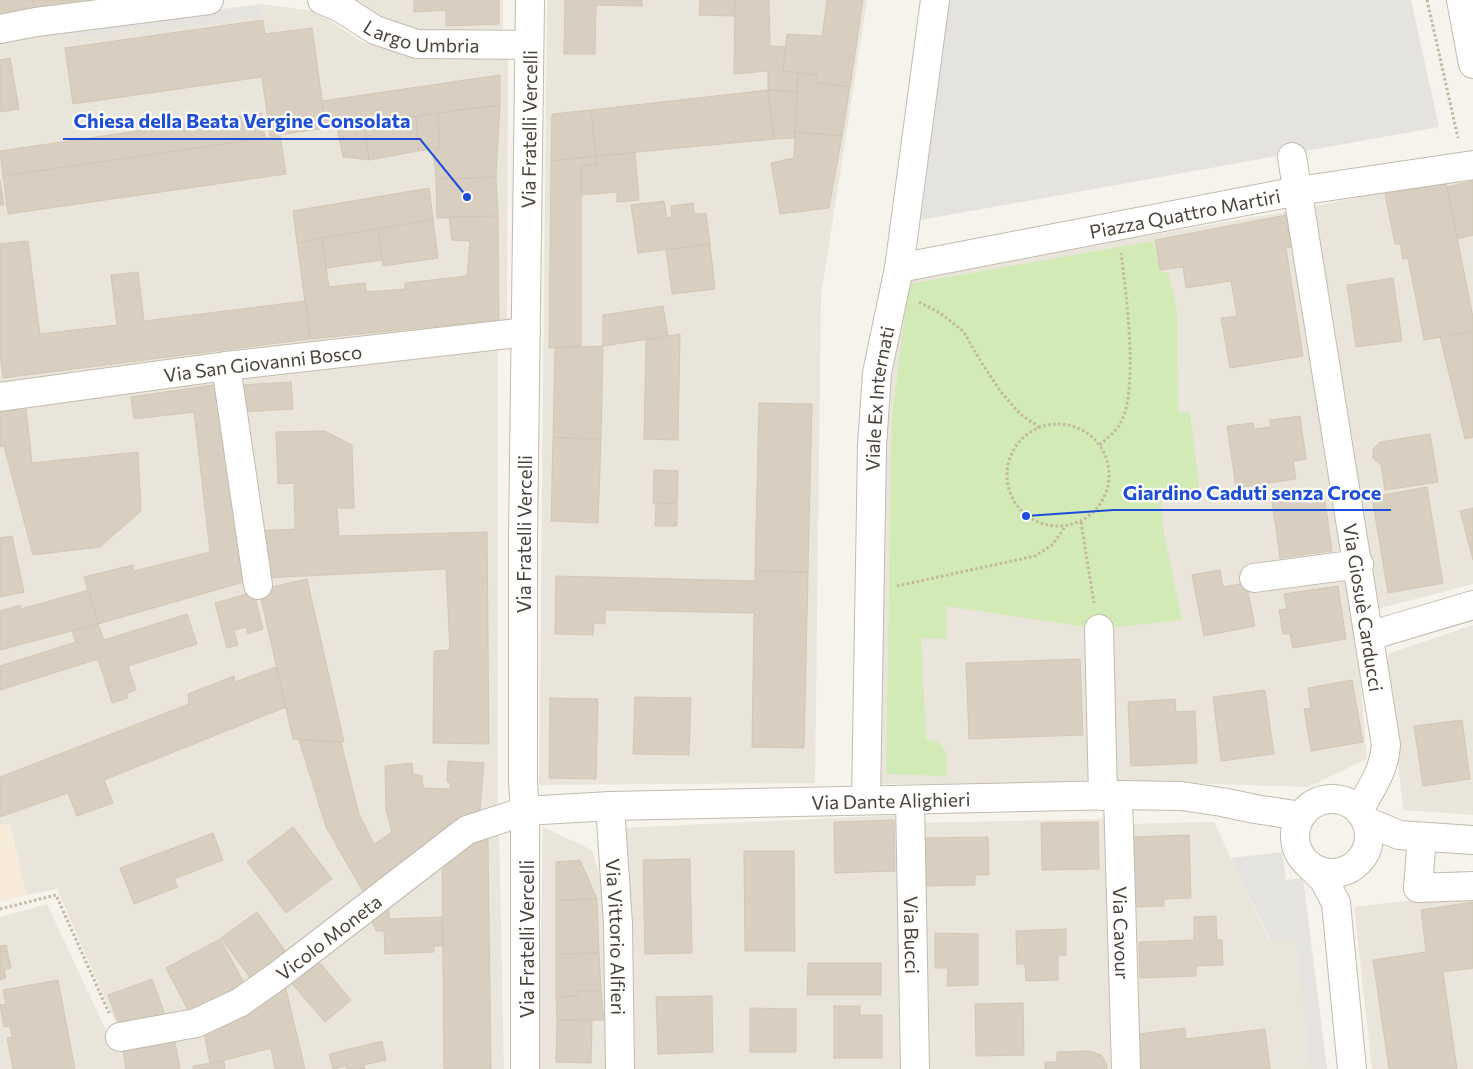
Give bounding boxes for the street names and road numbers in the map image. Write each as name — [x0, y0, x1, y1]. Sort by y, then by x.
street label: Largo Umbria — [360, 14, 480, 56]
street label: Via Fratelli Vercelli — [516, 50, 541, 208]
street label: Piazza Quattro Martiri — [1087, 183, 1282, 243]
street label: Viale Ex Internati — [860, 324, 898, 471]
street label: Via San Giovanni Bosco — [162, 339, 363, 386]
street label: Via Fratelli Vercelli — [512, 455, 536, 613]
street label: Via Giosuè Carducci — [1339, 522, 1389, 693]
street label: Via Dante Alighieri — [811, 787, 971, 813]
street label: Via Vittorio Alfieri — [602, 858, 631, 1015]
street label: Via Fratelli Vercelli — [515, 860, 538, 1018]
street label: Via Cavour — [1109, 886, 1135, 980]
street label: Vicolo Moneta — [271, 889, 386, 984]
street label: Via Bucci — [900, 896, 925, 974]

